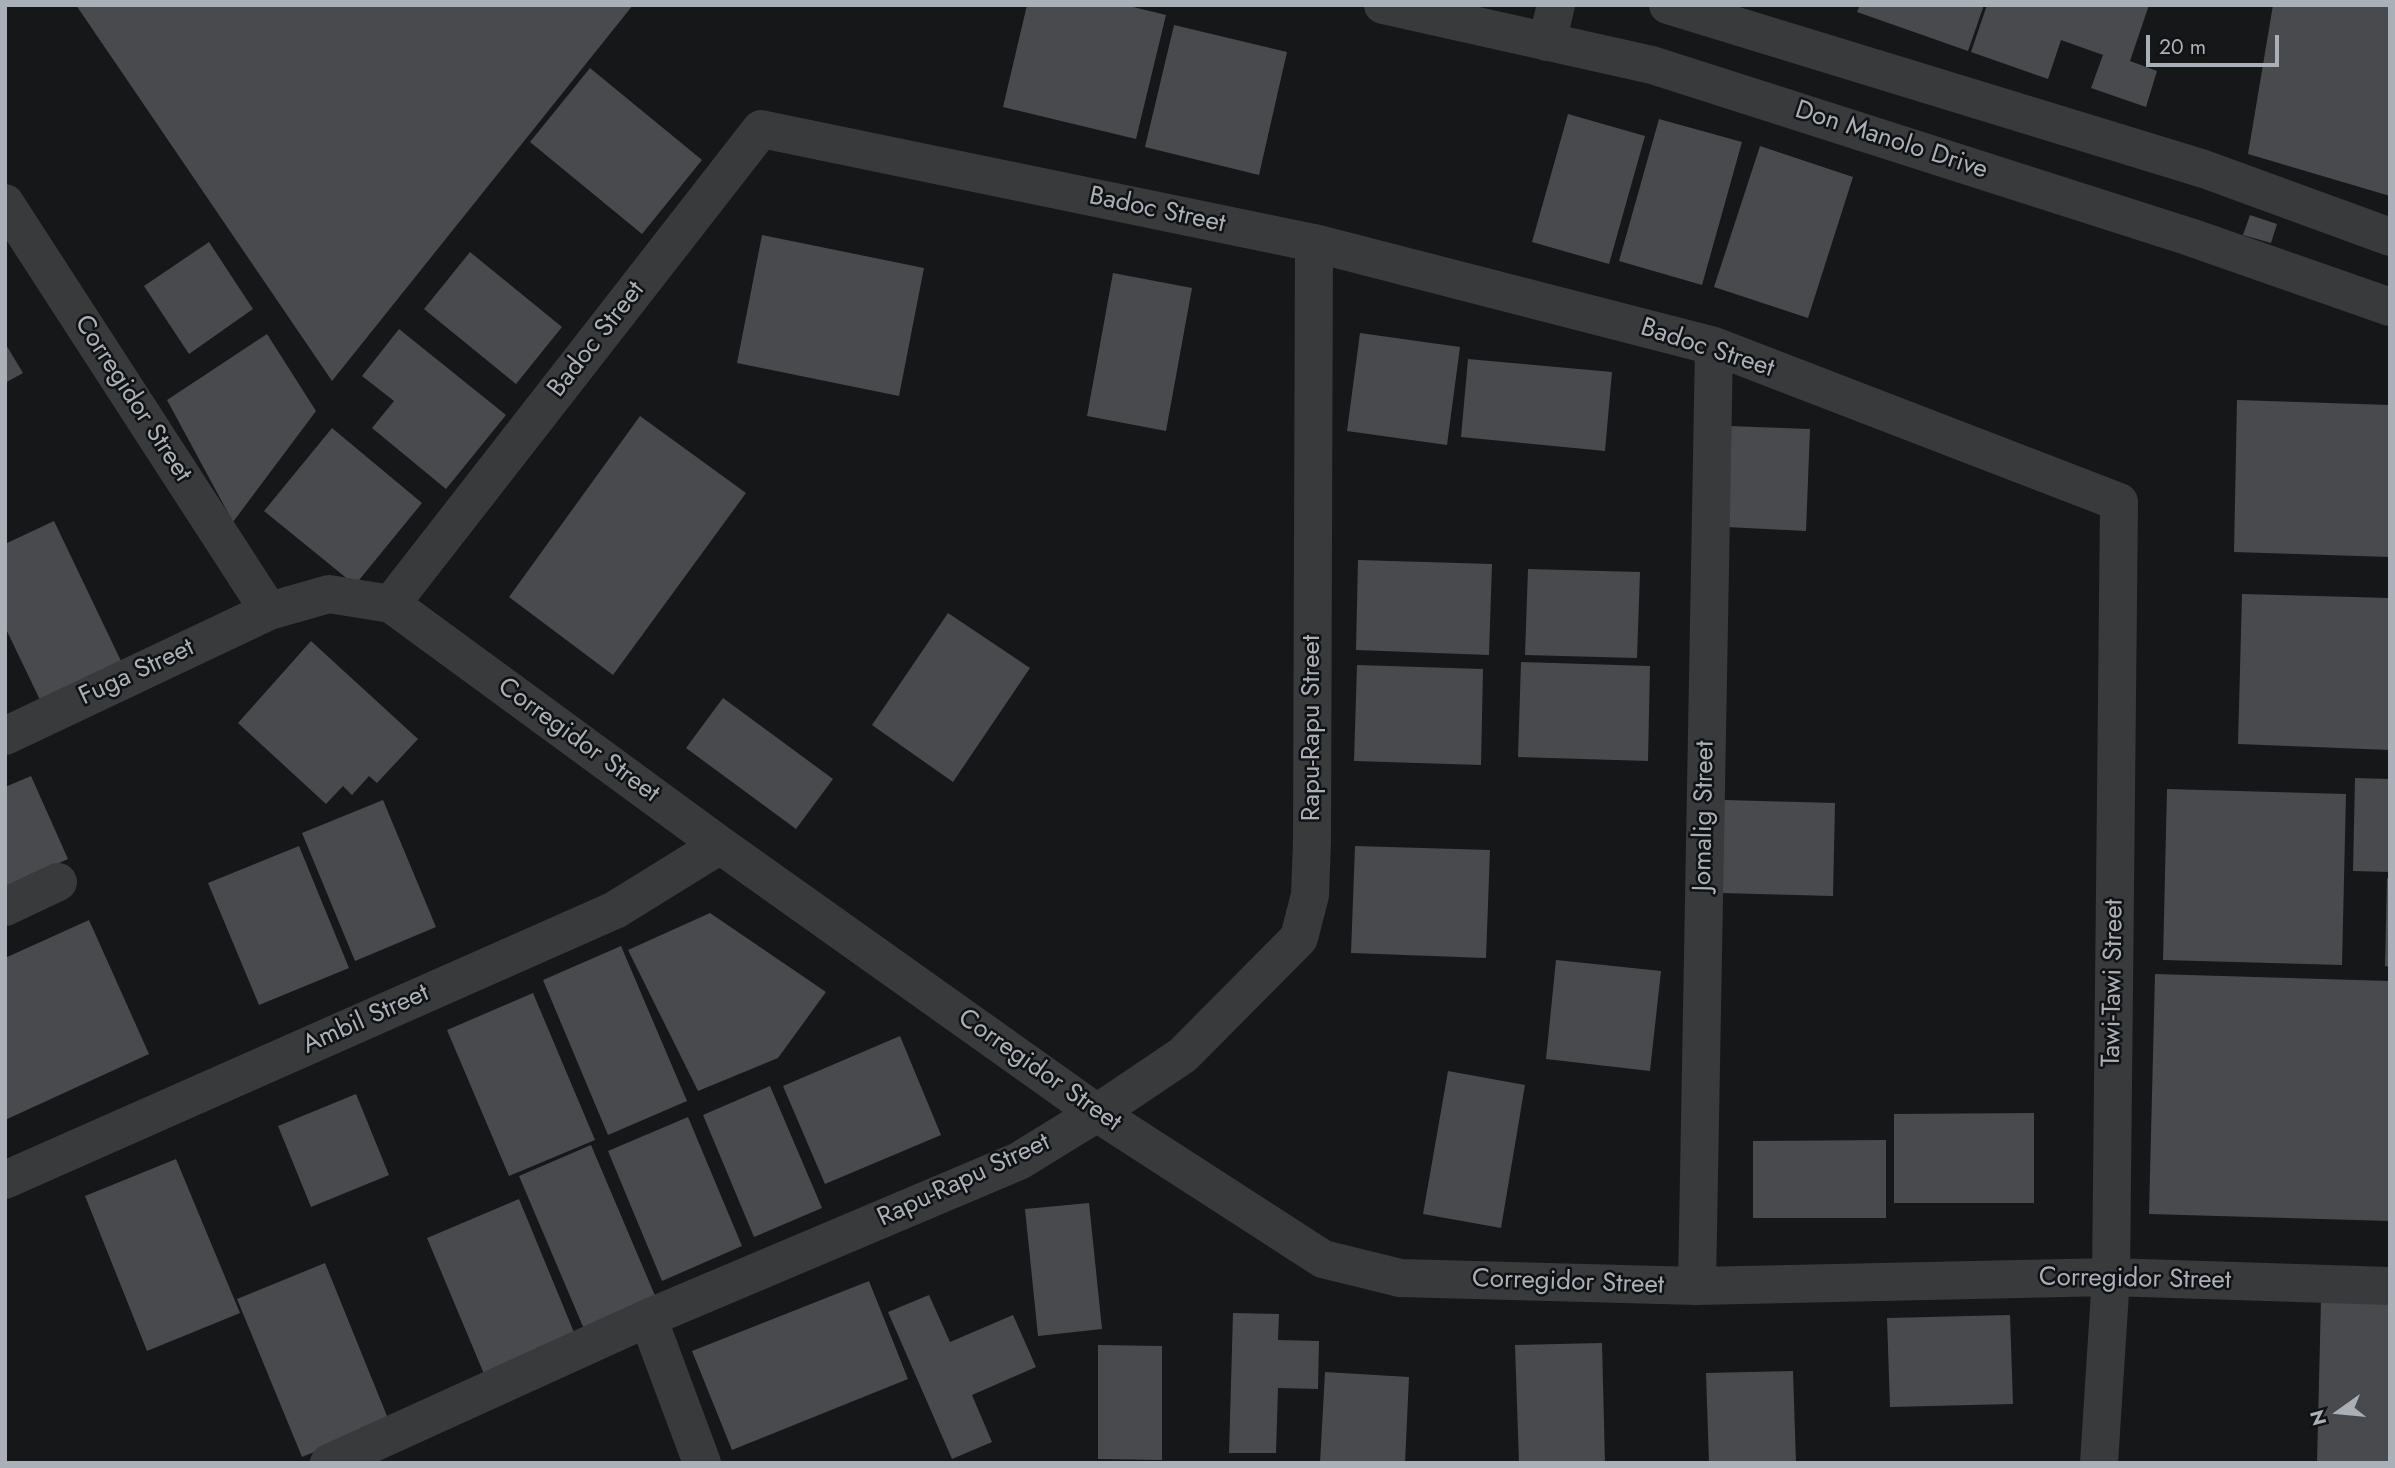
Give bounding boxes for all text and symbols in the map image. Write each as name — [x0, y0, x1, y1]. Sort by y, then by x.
scale bar — [2150, 21, 2283, 65]
text: 20 m — [2159, 32, 2206, 62]
street label: Don Manolo Drive — [1791, 95, 1991, 187]
street label: Badoc Street — [1086, 181, 1228, 241]
street label: Badoc Street — [542, 276, 652, 404]
street label: Corregidor Street — [67, 310, 197, 488]
street label: Badoc Street — [1636, 313, 1778, 385]
street label: Fuga Street — [75, 633, 199, 713]
street label: Rapu-Rapu Street — [1297, 635, 1329, 821]
street label: Corregidor Street — [491, 672, 665, 810]
street label: Jomalig Street — [1688, 740, 1722, 892]
street label: Tawi-Tawi Street — [2097, 899, 2131, 1067]
street label: Ambil Street — [298, 978, 434, 1062]
street label: Corregidor Street — [951, 1003, 1127, 1139]
street label: Rapu-Rapu Street — [873, 1127, 1055, 1235]
street label: Corregidor Street — [2039, 1263, 2231, 1297]
street label: Corregidor Street — [1471, 1264, 1665, 1302]
north arrow — [2304, 1377, 2374, 1447]
text: N — [2303, 1407, 2333, 1428]

